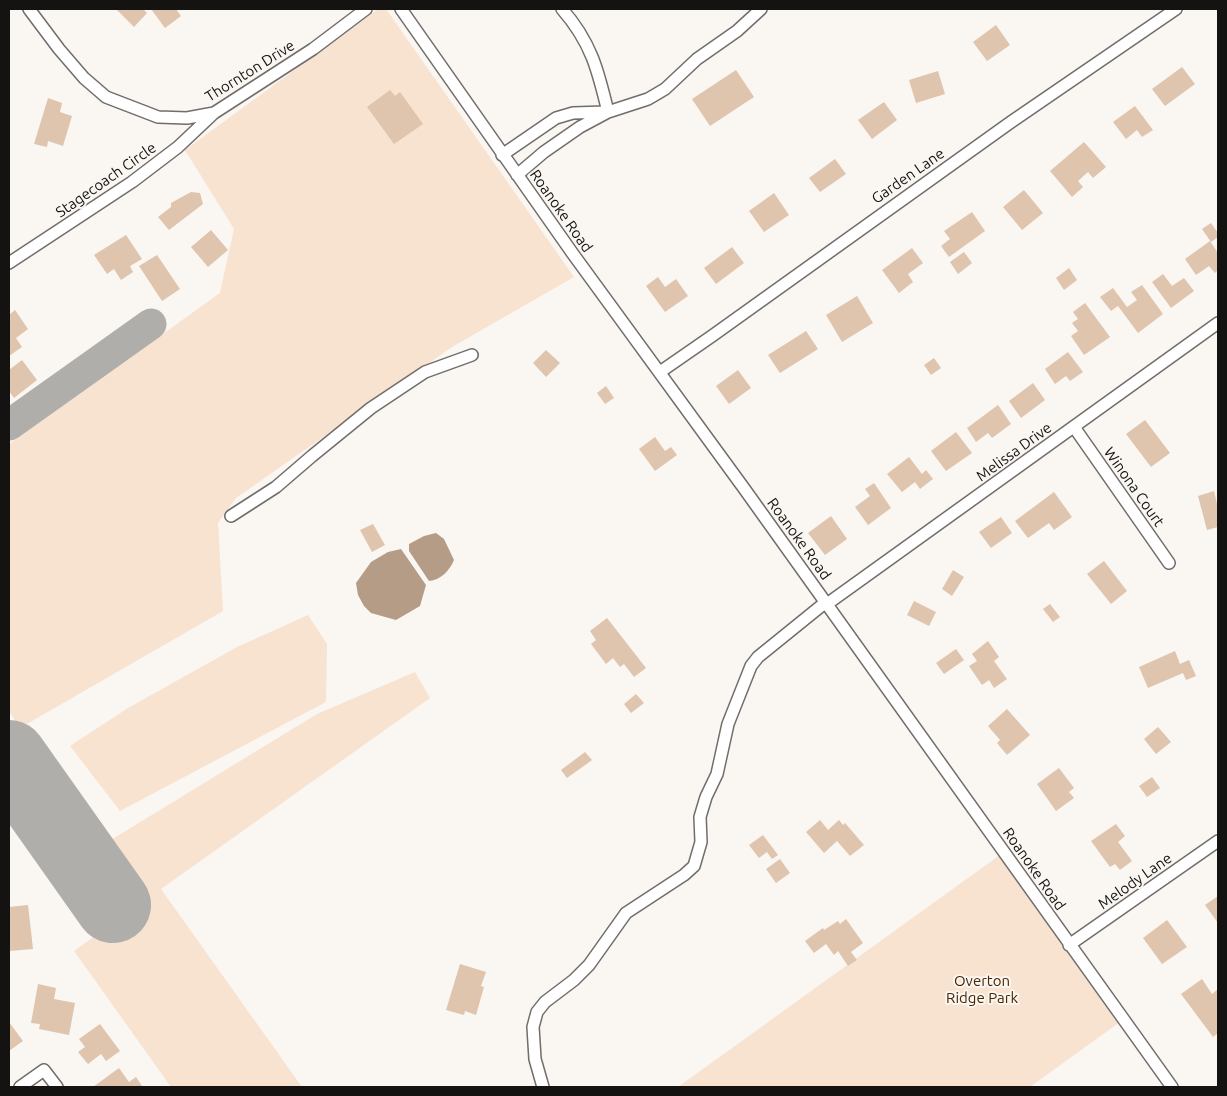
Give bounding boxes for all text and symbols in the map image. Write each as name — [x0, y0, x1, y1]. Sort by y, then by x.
street label: Thornton Drive — [202, 36, 298, 106]
street label: Stagecoach Circle — [52, 139, 160, 221]
street label: Garden Lane — [868, 144, 948, 208]
street label: Roanoke Road — [526, 166, 596, 256]
street label: Melissa Drive — [973, 419, 1055, 485]
street label: Winona Court — [1100, 444, 1168, 530]
street label: Roanoke Road — [763, 495, 835, 583]
street label: Roanoke Road — [999, 824, 1069, 914]
street label: Melody Lane — [1095, 849, 1175, 913]
park label: Overton Ridge Park — [946, 972, 1018, 1007]

